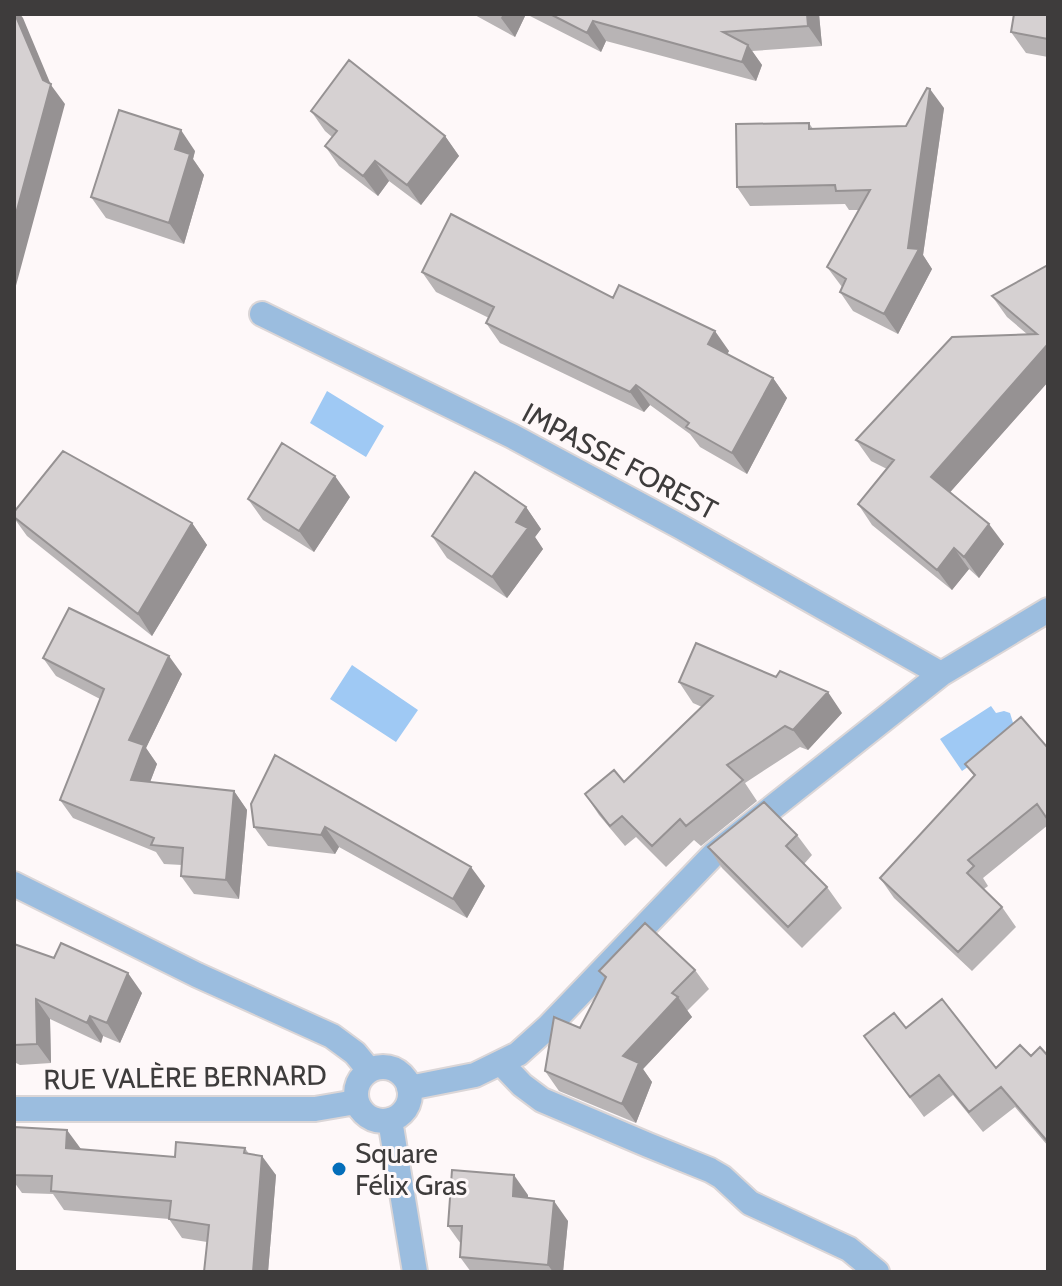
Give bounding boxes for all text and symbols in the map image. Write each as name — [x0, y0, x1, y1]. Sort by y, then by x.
street label: IMPASSE FOREST — [517, 395, 723, 527]
street label: RUE VALÈRE BERNARD — [43, 1058, 327, 1096]
place label: Square Félix Gras — [355, 1136, 467, 1202]
marker: Square Félix Gras — [330, 1160, 348, 1178]

